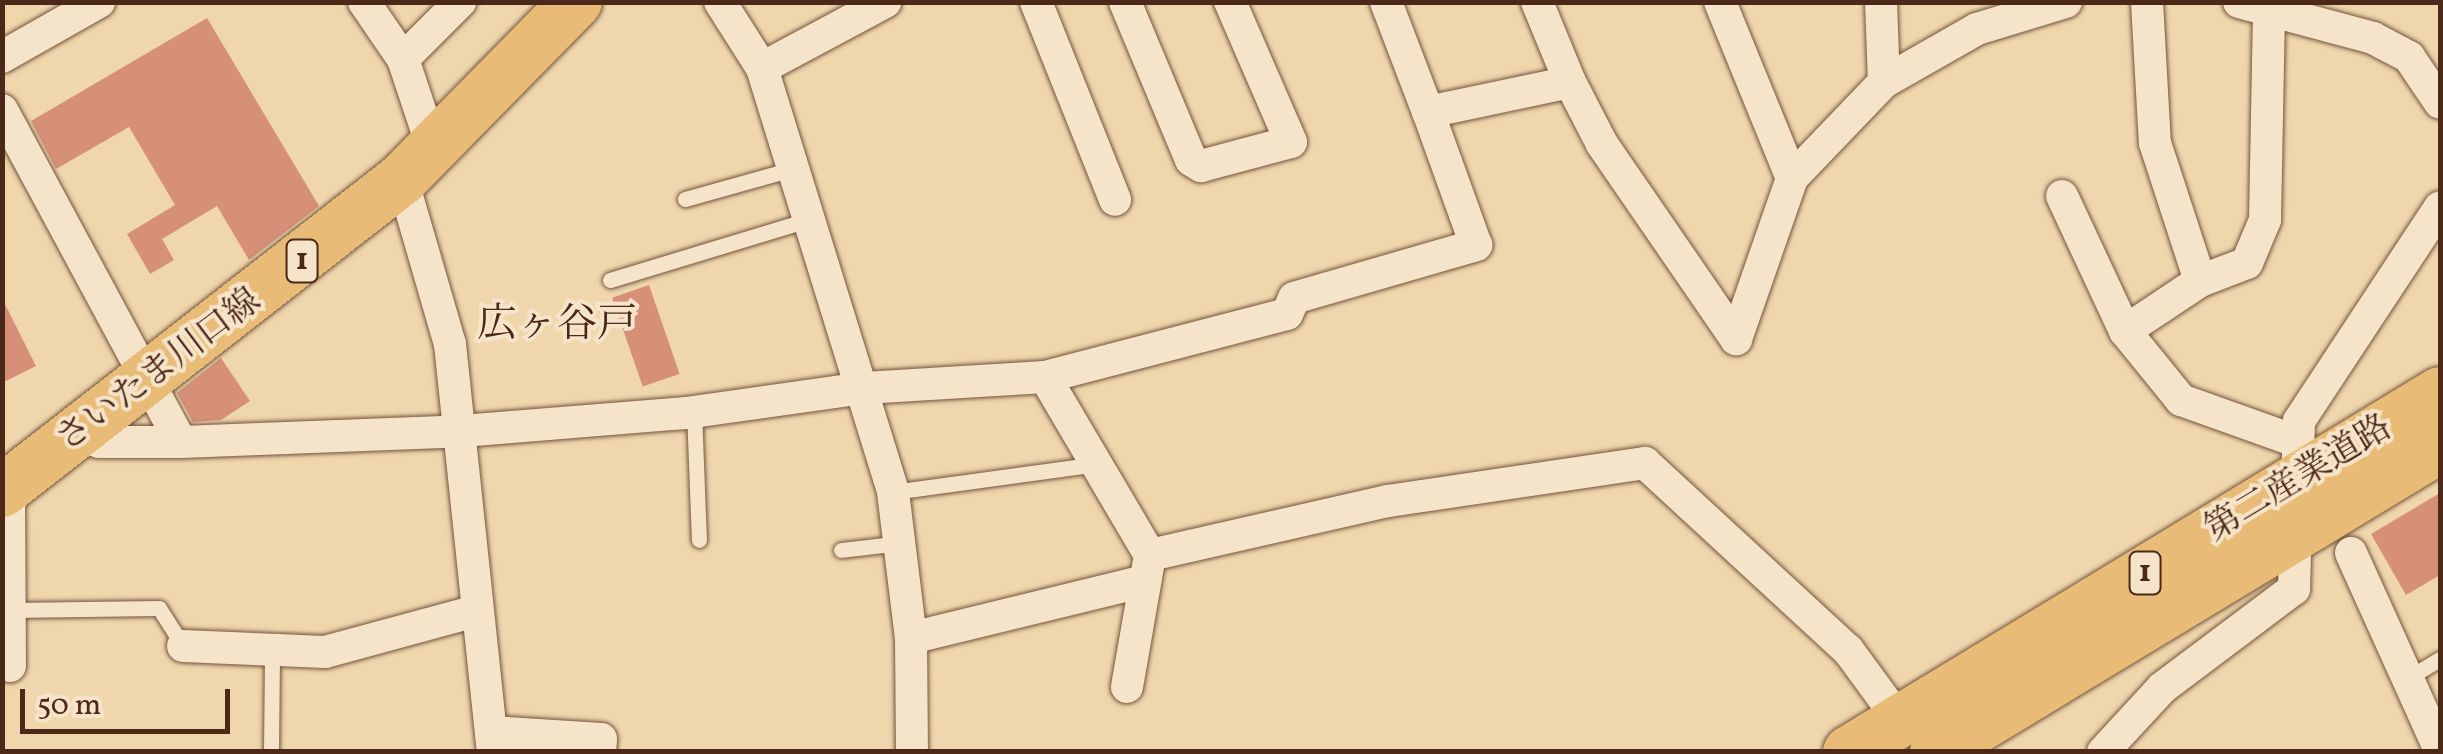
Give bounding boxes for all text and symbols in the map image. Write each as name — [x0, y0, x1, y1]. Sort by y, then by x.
road number: 1 — [284, 234, 320, 288]
street label: さいたま川口線 — [49, 281, 269, 461]
district label: 広ヶ谷戸 — [477, 302, 637, 350]
street label: 第二産業道路 — [2198, 407, 2400, 551]
road number: 1 — [2128, 546, 2162, 600]
scale bar — [25, 669, 235, 731]
text: 50 m — [37, 685, 101, 727]

